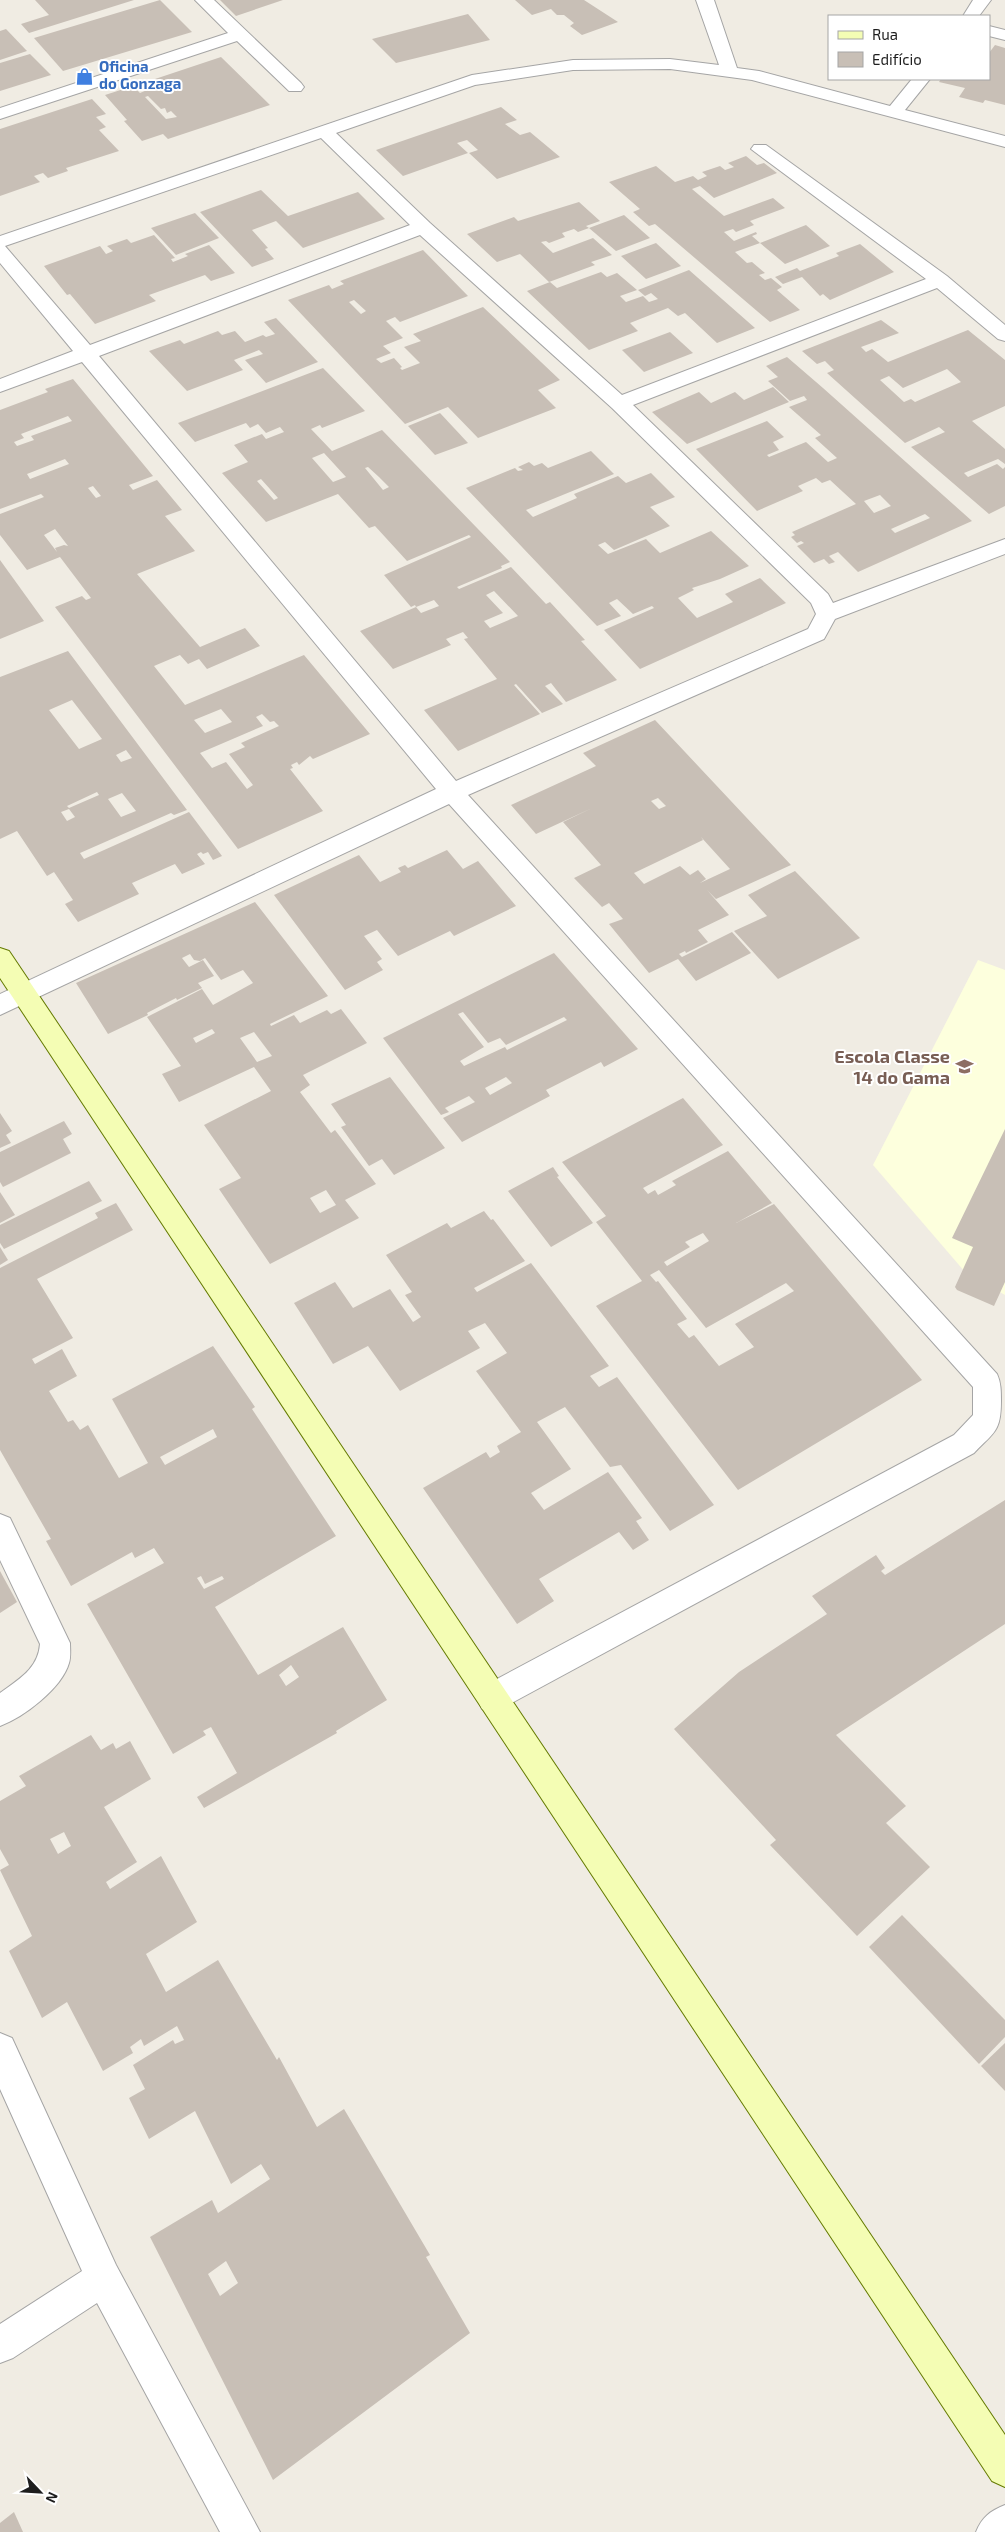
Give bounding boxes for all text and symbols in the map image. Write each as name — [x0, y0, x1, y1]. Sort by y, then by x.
legend — [828, 15, 990, 80]
text: Rua — [872, 25, 898, 43]
text: Edifício — [872, 50, 922, 68]
place label: Oficina do Gonzaga — [99, 57, 181, 92]
shop icon: Oficina do Gonzaga — [75, 66, 95, 86]
place label: Escola Classe 14 do Gama — [834, 1045, 950, 1088]
school or university icon: Escola Classe 14 do Gama — [954, 1057, 974, 1077]
north arrow — [15, 2467, 65, 2517]
text: N — [42, 2490, 62, 2506]

